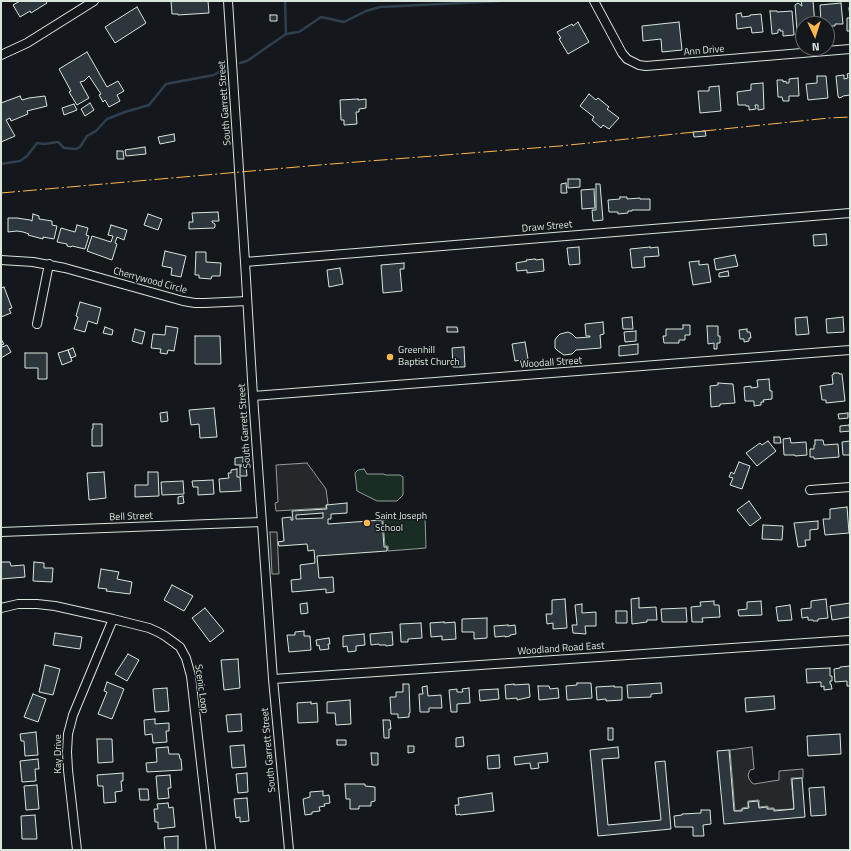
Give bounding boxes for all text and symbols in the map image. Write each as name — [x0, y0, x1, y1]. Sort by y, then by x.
north arrow — [795, 16, 835, 56]
text: N — [811, 39, 820, 55]
street label: Ann Drive — [683, 43, 725, 59]
street label: South Garrett Street — [216, 60, 234, 146]
street label: Draw Street — [521, 219, 573, 235]
street label: Cherrywood Circle — [112, 265, 188, 297]
place label: Greenhill Baptist Church — [398, 345, 460, 368]
marker: Greenhill Baptist Church — [385, 352, 395, 362]
street label: Woodall Street — [520, 355, 582, 371]
street label: South Garrett Street — [236, 383, 254, 469]
street label: Bell Street — [109, 510, 153, 524]
place label: Saint Joseph School — [375, 511, 427, 534]
marker: Saint Joseph School — [362, 518, 372, 528]
street label: Woodland Road East — [517, 640, 605, 658]
street label: Scenic Loop — [192, 664, 210, 714]
street label: South Garrett Street — [259, 707, 279, 793]
street label: Kay Drive — [53, 734, 65, 774]

